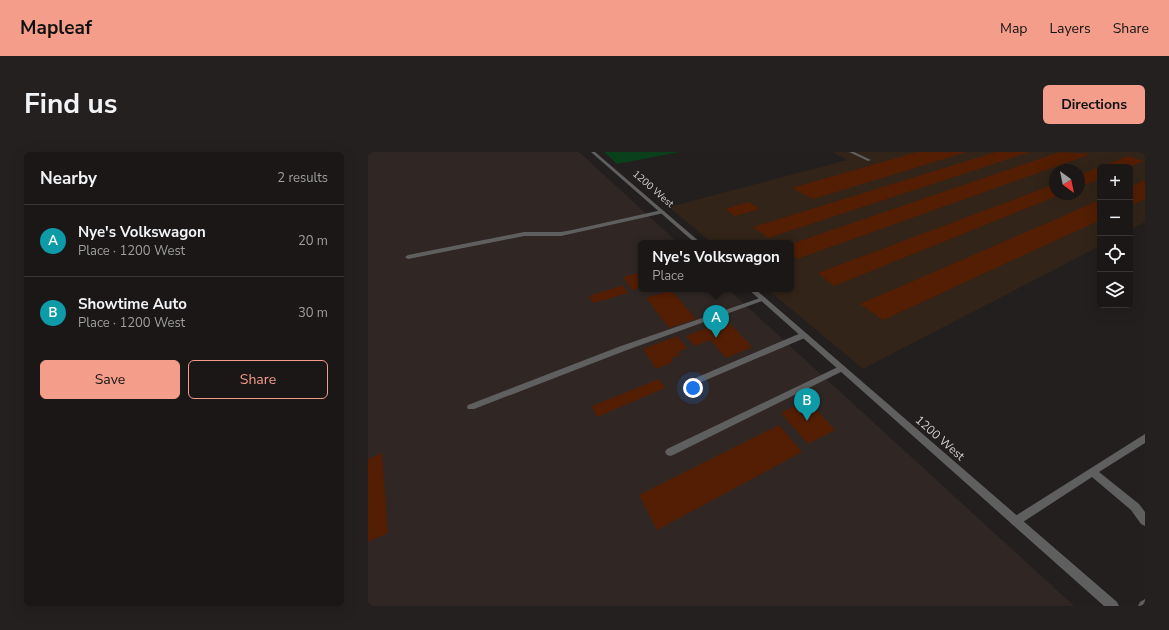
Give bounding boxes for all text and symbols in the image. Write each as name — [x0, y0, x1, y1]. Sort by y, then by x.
text: Mapleaf — [20, 15, 92, 41]
text: Map — [1000, 19, 1027, 38]
text: Layers — [1049, 19, 1091, 38]
text: Share — [1113, 19, 1149, 38]
text: Find us — [24, 85, 118, 123]
button: Directions — [1043, 85, 1145, 124]
north arrow — [1049, 164, 1085, 200]
map controls — [1097, 164, 1133, 308]
button: + — [1097, 164, 1133, 200]
text: Nearby — [40, 167, 97, 190]
street label: 1200 West — [629, 167, 677, 211]
text: 2 results — [277, 169, 328, 187]
button: − — [1097, 200, 1133, 236]
text: Nye's Volkswagon — [78, 222, 206, 242]
text: A — [48, 232, 58, 250]
text: 20 m — [298, 232, 328, 250]
button: locate — [1097, 236, 1133, 272]
popup — [638, 240, 794, 292]
text: Place · 1200 West — [78, 242, 185, 260]
text: Nye's Volkswagon — [652, 247, 780, 267]
text: Place — [652, 267, 684, 285]
button: layers — [1097, 272, 1133, 308]
text: Showtime Auto — [78, 294, 187, 314]
text: B — [49, 304, 57, 322]
text: 30 m — [298, 304, 328, 322]
pin: A — [703, 305, 729, 338]
text: Place · 1200 West — [78, 314, 185, 332]
button: Save — [40, 360, 180, 399]
button: Share — [188, 360, 328, 399]
your location — [683, 378, 703, 398]
pin: B — [794, 388, 820, 421]
street label: 1200 West — [912, 412, 969, 464]

